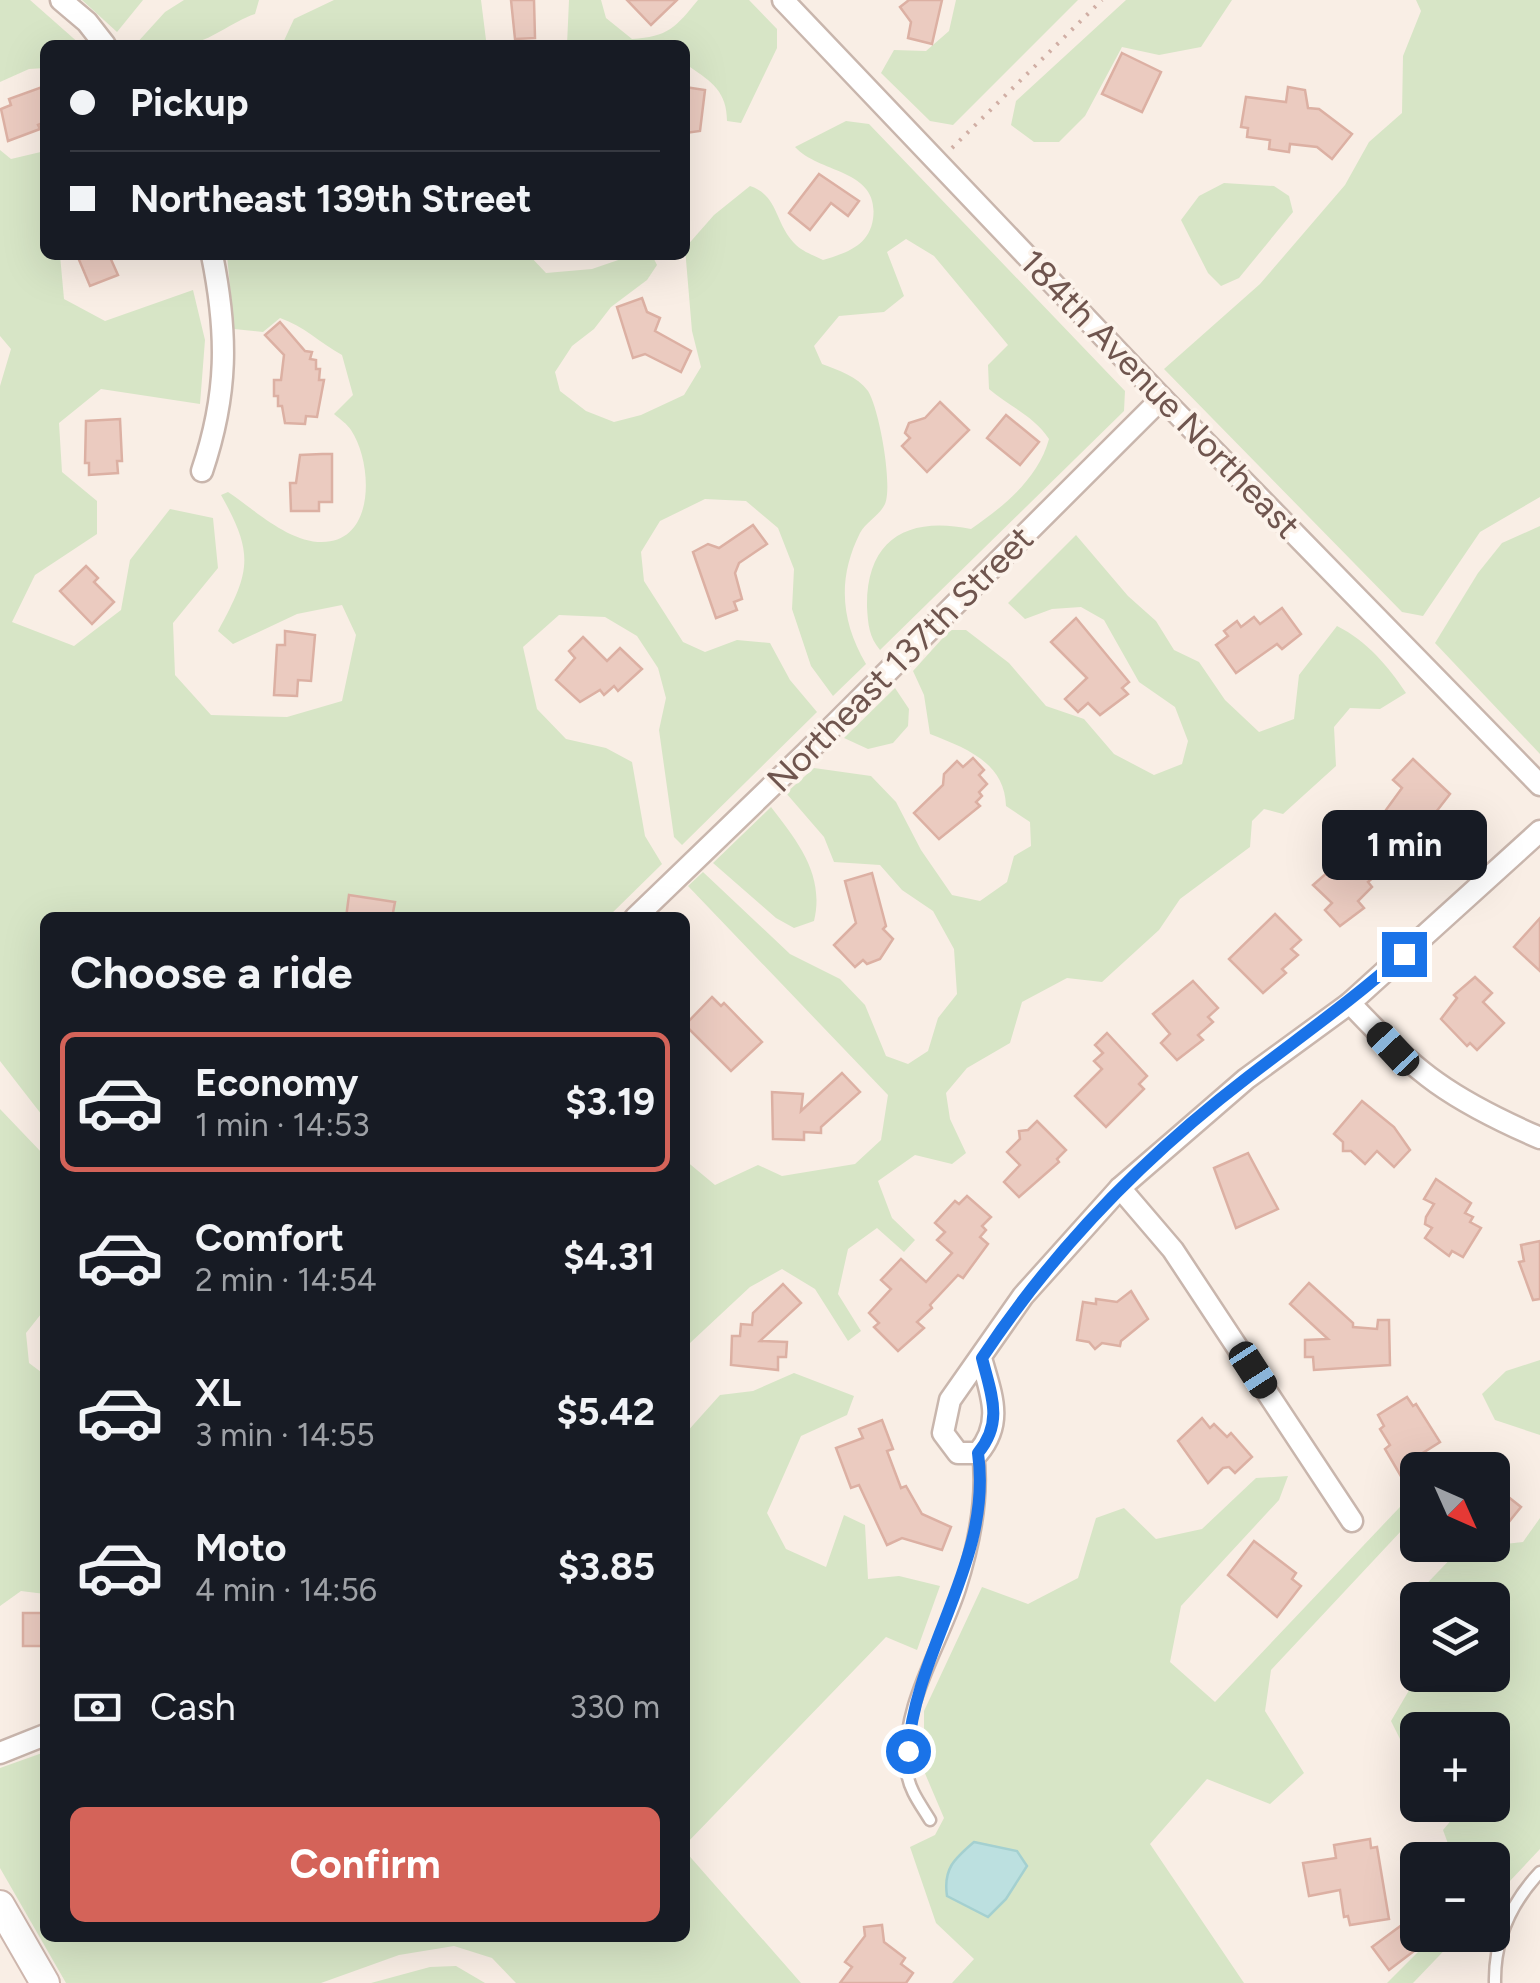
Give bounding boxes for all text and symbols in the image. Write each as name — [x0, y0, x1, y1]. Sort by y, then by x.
text: Pickup — [130, 80, 248, 126]
text: Northeast 139th Street — [130, 176, 531, 222]
street label: 184th Avenue Northeast — [1011, 241, 1309, 547]
street label: Northeast 137th Street — [758, 517, 1042, 801]
callout: 1 min — [1322, 809, 1486, 879]
text: 1 min — [1367, 826, 1442, 864]
route end — [1382, 932, 1427, 977]
text: Choose a ride — [70, 945, 352, 999]
car — [1362, 1017, 1424, 1081]
icon: car — [75, 1057, 165, 1147]
text: Economy — [195, 1060, 358, 1106]
text: $3.19 — [565, 1079, 655, 1125]
text: 1 min · 14:53 — [195, 1106, 370, 1144]
icon: car — [75, 1212, 165, 1302]
text: Comfort — [195, 1215, 344, 1261]
text: $4.31 — [563, 1234, 655, 1280]
text: 2 min · 14:54 — [195, 1261, 377, 1299]
car — [1224, 1337, 1282, 1403]
icon: car — [75, 1367, 165, 1457]
text: XL — [195, 1370, 241, 1416]
text: $5.42 — [556, 1389, 655, 1435]
text: 3 min · 14:55 — [195, 1416, 375, 1454]
north arrow — [1400, 1452, 1510, 1562]
map controls — [1400, 1452, 1510, 1952]
icon: car — [75, 1522, 165, 1612]
text: Moto — [195, 1525, 287, 1571]
text: $3.85 — [558, 1544, 655, 1590]
text: 4 min · 14:56 — [195, 1571, 377, 1609]
button: layers — [1400, 1582, 1510, 1692]
icon: cash — [70, 1680, 125, 1735]
text: Cash — [150, 1684, 236, 1730]
text: 330 m — [570, 1688, 660, 1726]
button: + — [1400, 1712, 1510, 1822]
route start — [886, 1729, 931, 1774]
button: Confirm — [70, 1807, 660, 1922]
button: − — [1400, 1842, 1510, 1952]

